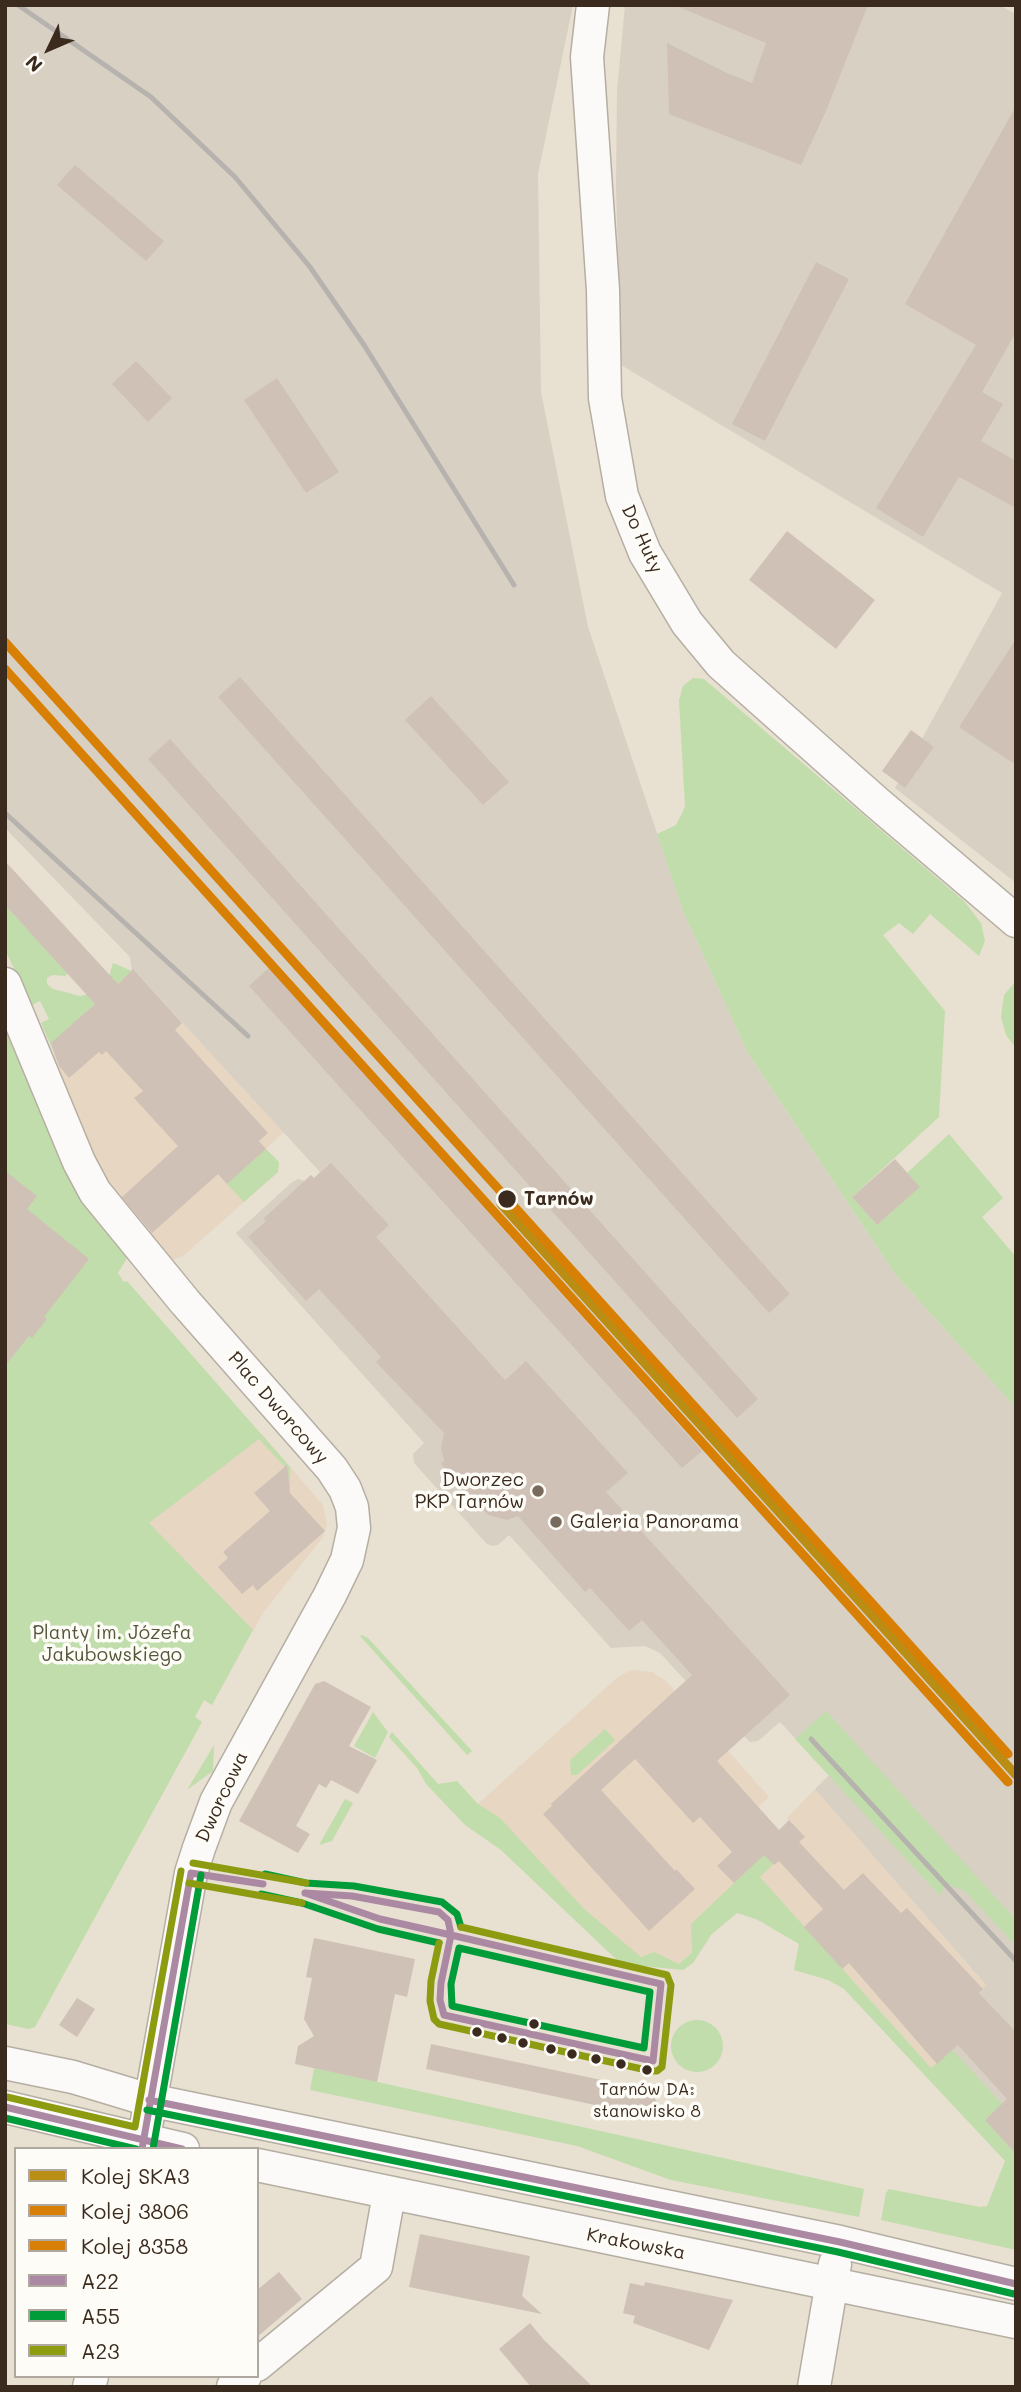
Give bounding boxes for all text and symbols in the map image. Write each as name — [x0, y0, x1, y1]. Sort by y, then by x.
north arrow — [14, 14, 84, 84]
text: N — [20, 50, 48, 78]
street label: Do Huty — [616, 501, 668, 577]
marker: Tarnów — [496, 1188, 518, 1210]
place label: Tarnów — [524, 1188, 594, 1210]
street label: Plac Dworcowy — [223, 1347, 333, 1469]
place label: Dworzec PKP Tarnów — [415, 1469, 524, 1513]
marker: Dworzec PKP Tarnów — [530, 1483, 546, 1499]
place label: Galeria Panorama — [570, 1511, 739, 1533]
marker: Galeria Panorama — [548, 1514, 564, 1530]
park label: Planty im. Józefa Jakubowskiego — [32, 1622, 192, 1666]
street label: Dworcowa — [191, 1748, 253, 1846]
unlabelled marker — [527, 2017, 541, 2031]
unlabelled marker — [470, 2025, 484, 2039]
unlabelled marker — [495, 2031, 509, 2045]
unlabelled marker — [516, 2036, 530, 2050]
unlabelled marker — [544, 2042, 558, 2056]
unlabelled marker — [565, 2047, 579, 2061]
unlabelled marker — [589, 2052, 603, 2066]
unlabelled marker — [614, 2057, 628, 2071]
marker: Tarnów DA: stanowisko 8 — [640, 2063, 654, 2077]
place label: Tarnów DA: stanowisko 8 — [593, 2080, 701, 2120]
legend — [14, 2147, 259, 2378]
text: Kolej SKA3 — [81, 2162, 190, 2189]
text: Kolej 3806 — [81, 2197, 189, 2224]
street label: Krakowska — [585, 2223, 687, 2265]
text: Kolej 8358 — [81, 2232, 188, 2259]
text: A22 — [81, 2267, 119, 2294]
text: A55 — [81, 2302, 120, 2329]
text: A23 — [81, 2337, 120, 2364]

